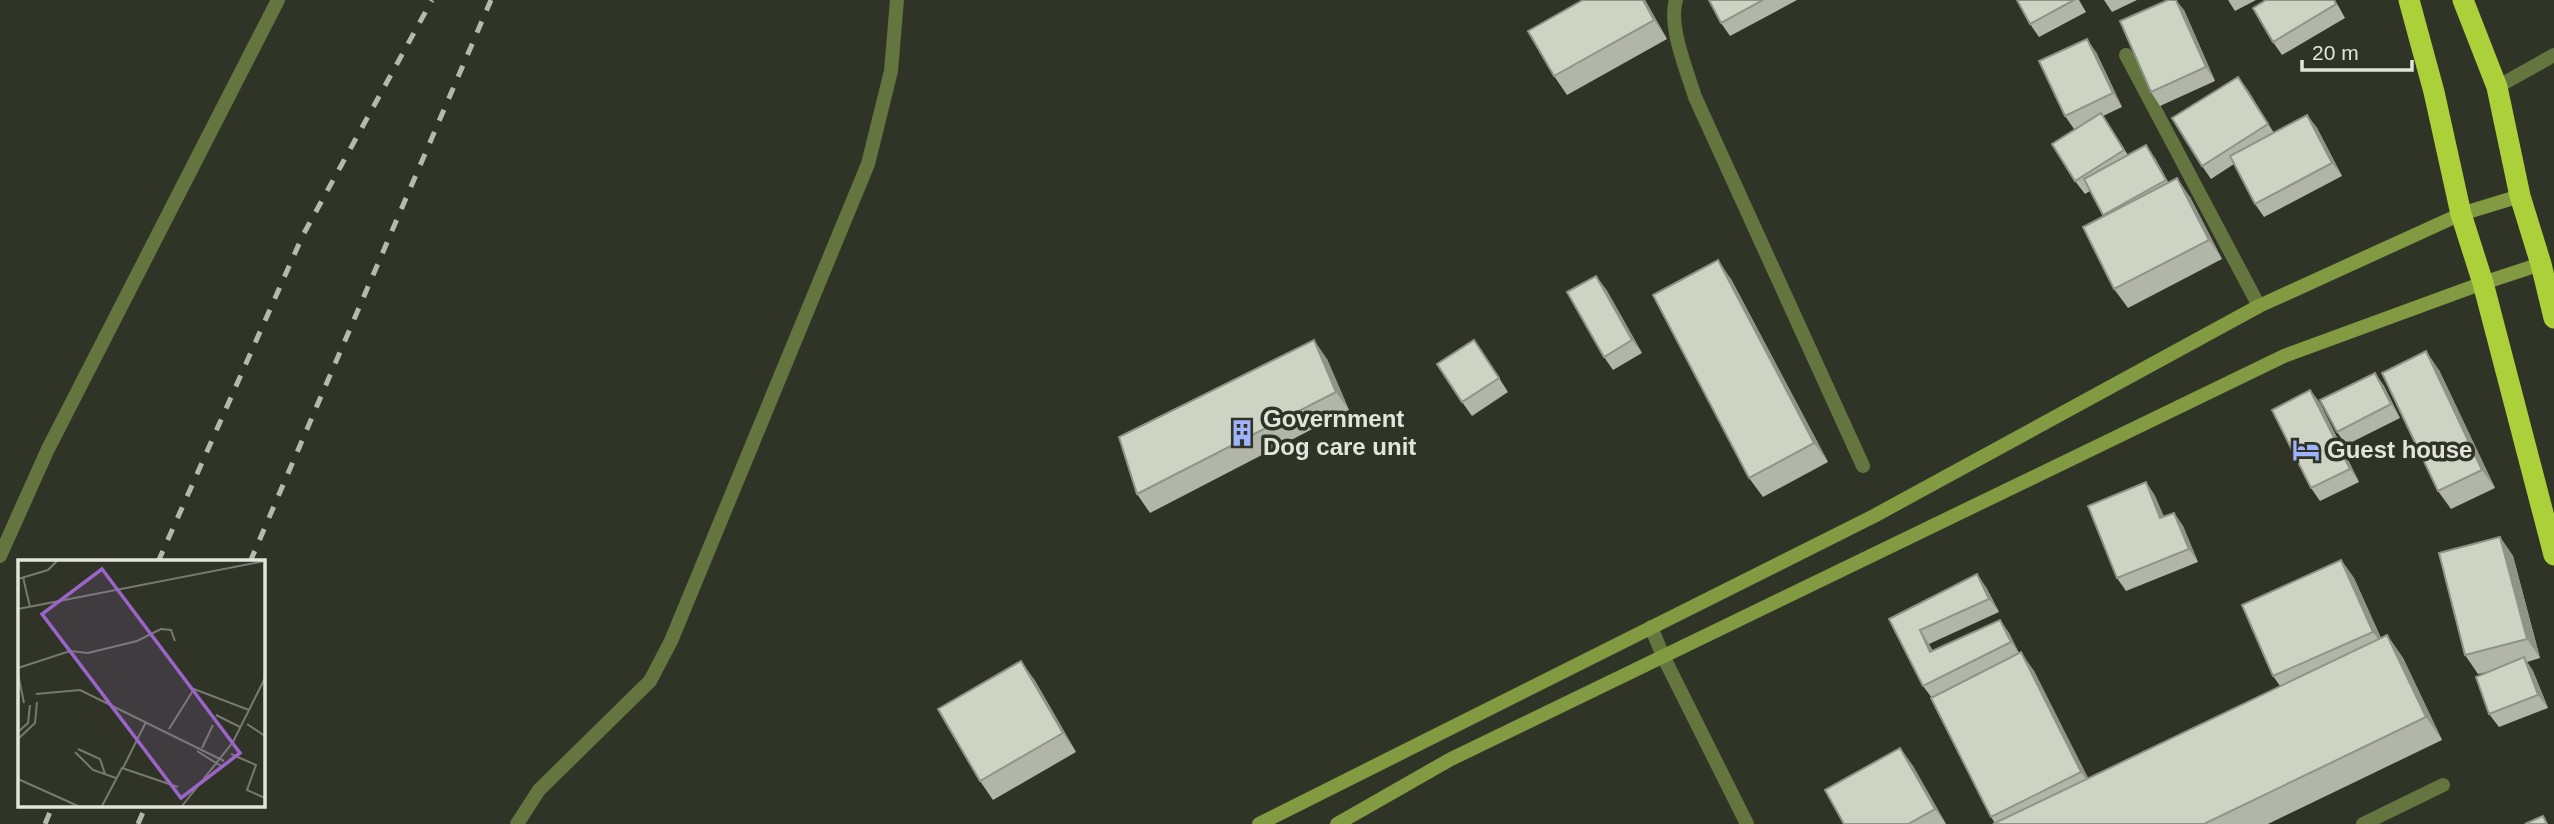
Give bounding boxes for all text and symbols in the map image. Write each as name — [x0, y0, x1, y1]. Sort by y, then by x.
scale bar — [2302, 28, 2412, 72]
text: 20 m — [2312, 41, 2359, 64]
place label: Government Dog care unit — [1263, 405, 1416, 460]
building icon: Government Dog care unit — [1227, 418, 1257, 448]
hotel icon: Guest house — [2291, 435, 2321, 465]
place label: Guest house — [2327, 436, 2472, 463]
inset map — [18, 560, 264, 806]

